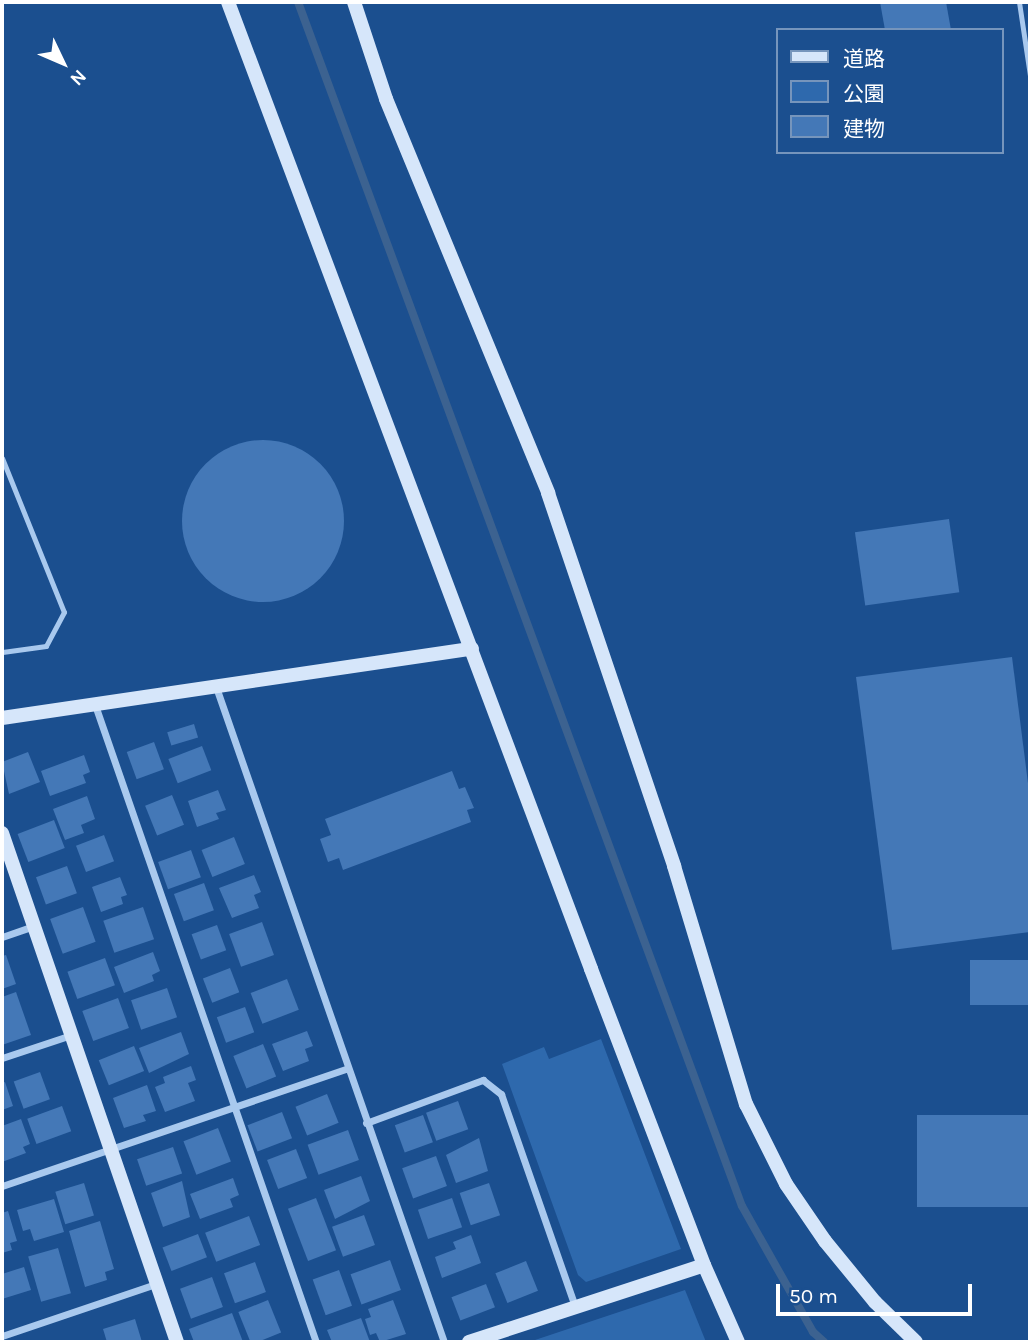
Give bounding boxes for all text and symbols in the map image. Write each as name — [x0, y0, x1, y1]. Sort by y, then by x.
north arrow — [28, 28, 98, 98]
legend — [776, 28, 1004, 154]
text: 道路 — [843, 47, 885, 71]
text: N — [65, 65, 91, 90]
text: 公園 — [843, 82, 885, 106]
text: 建物 — [843, 117, 885, 141]
scale bar — [780, 1270, 976, 1314]
text: 50 m — [789, 1284, 838, 1308]

